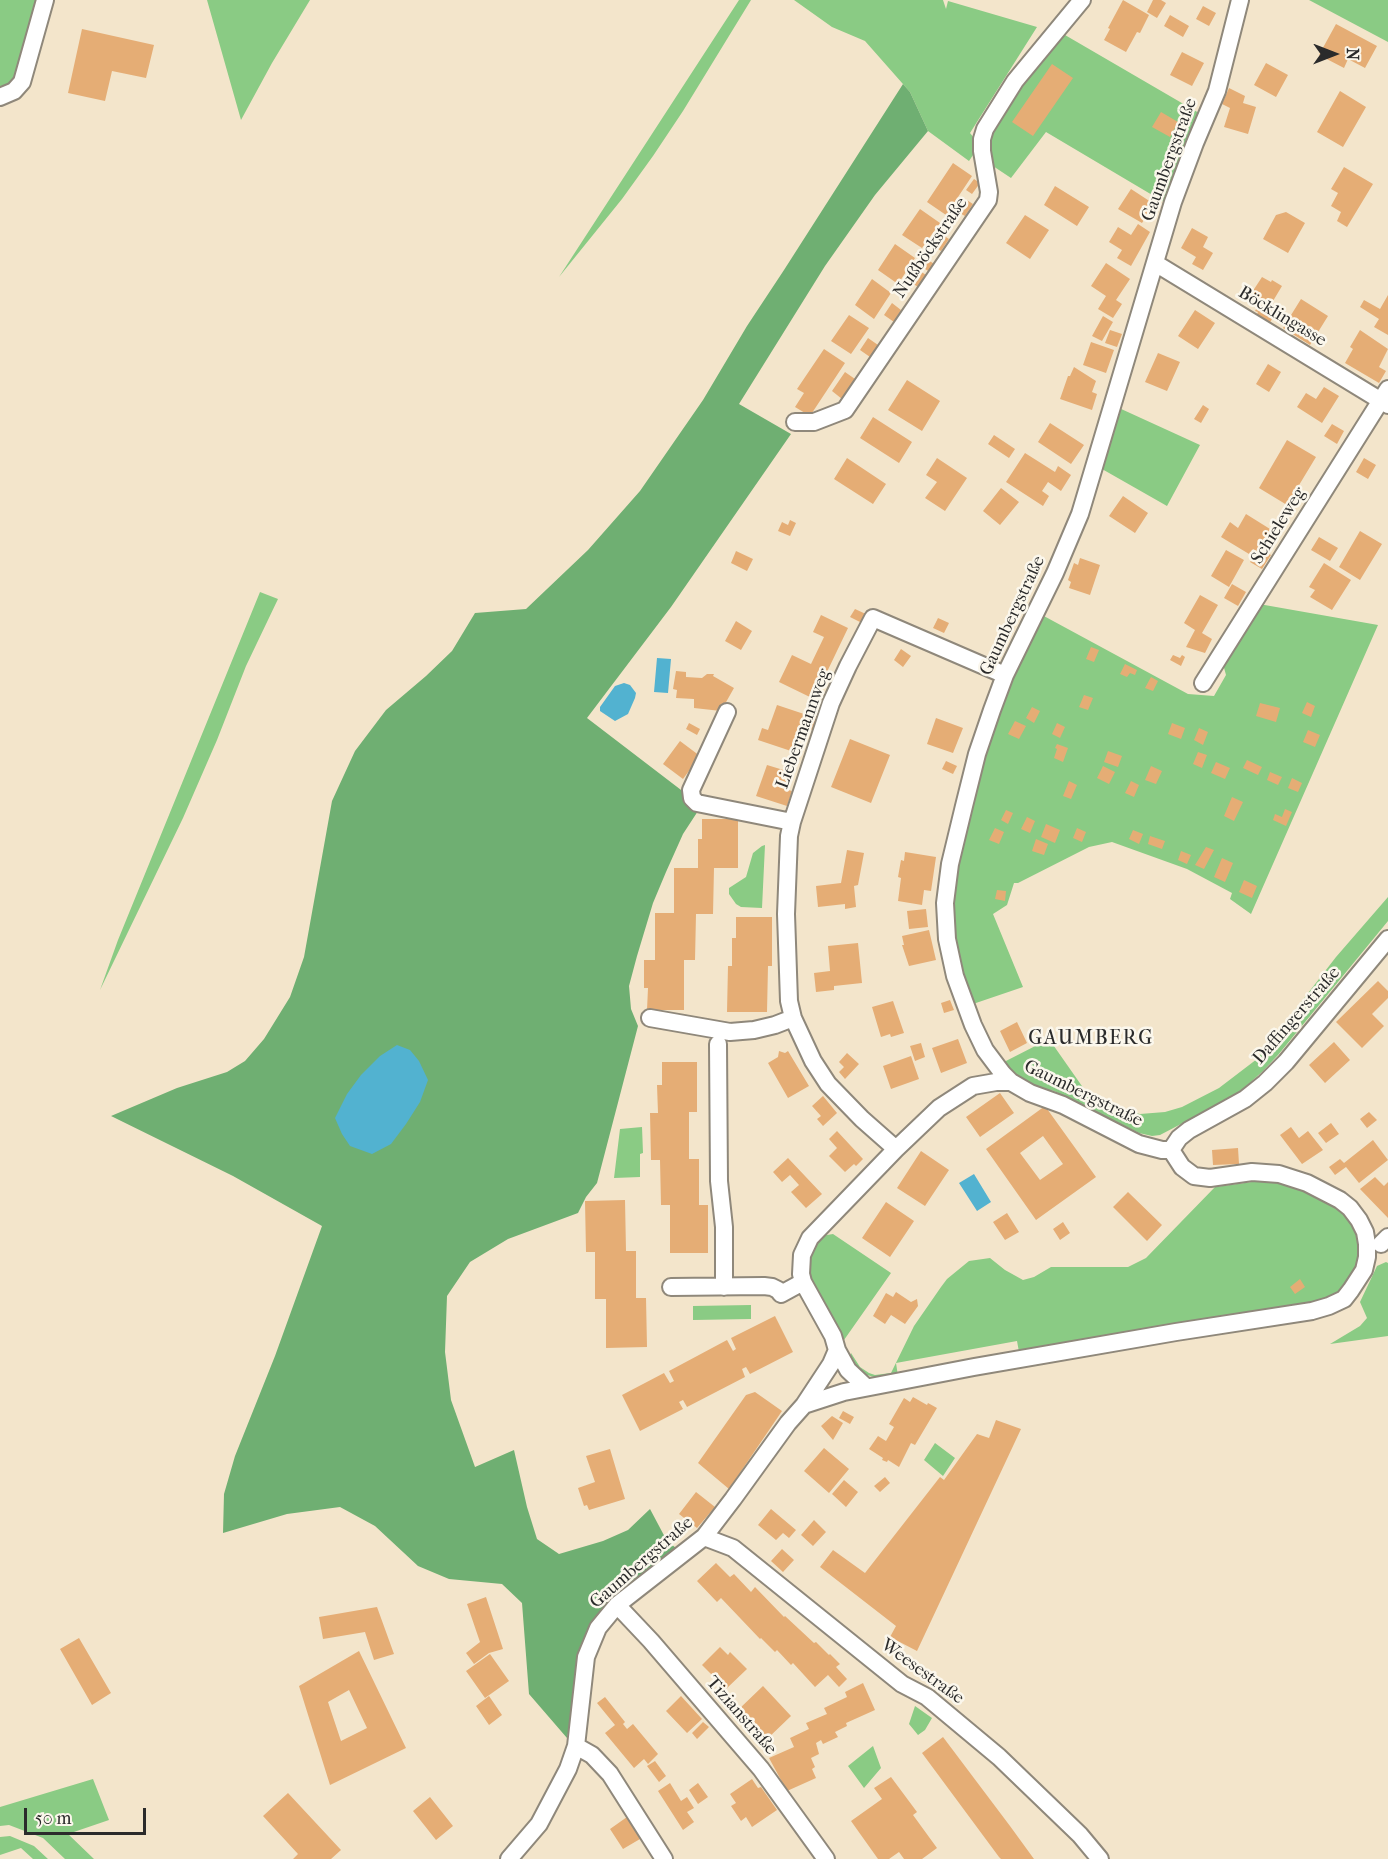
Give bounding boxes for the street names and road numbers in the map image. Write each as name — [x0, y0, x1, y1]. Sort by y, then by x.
street label: Gaumbergstraße — [1138, 95, 1202, 225]
street label: Nußböckstraße — [889, 194, 973, 302]
street label: Böcklingasse — [1234, 282, 1330, 352]
street label: Schieleweg — [1247, 484, 1311, 568]
street label: Gaumbergstraße — [976, 553, 1050, 679]
street label: Liebermannweg — [772, 666, 836, 792]
street label: Daffingerstraße — [1249, 963, 1345, 1069]
street label: Gaumbergstraße — [1020, 1056, 1146, 1132]
street label: Gaumbergstraße — [586, 1512, 698, 1614]
street label: Weesestraße — [876, 1635, 968, 1709]
street label: Tizianstraße — [701, 1672, 781, 1760]

